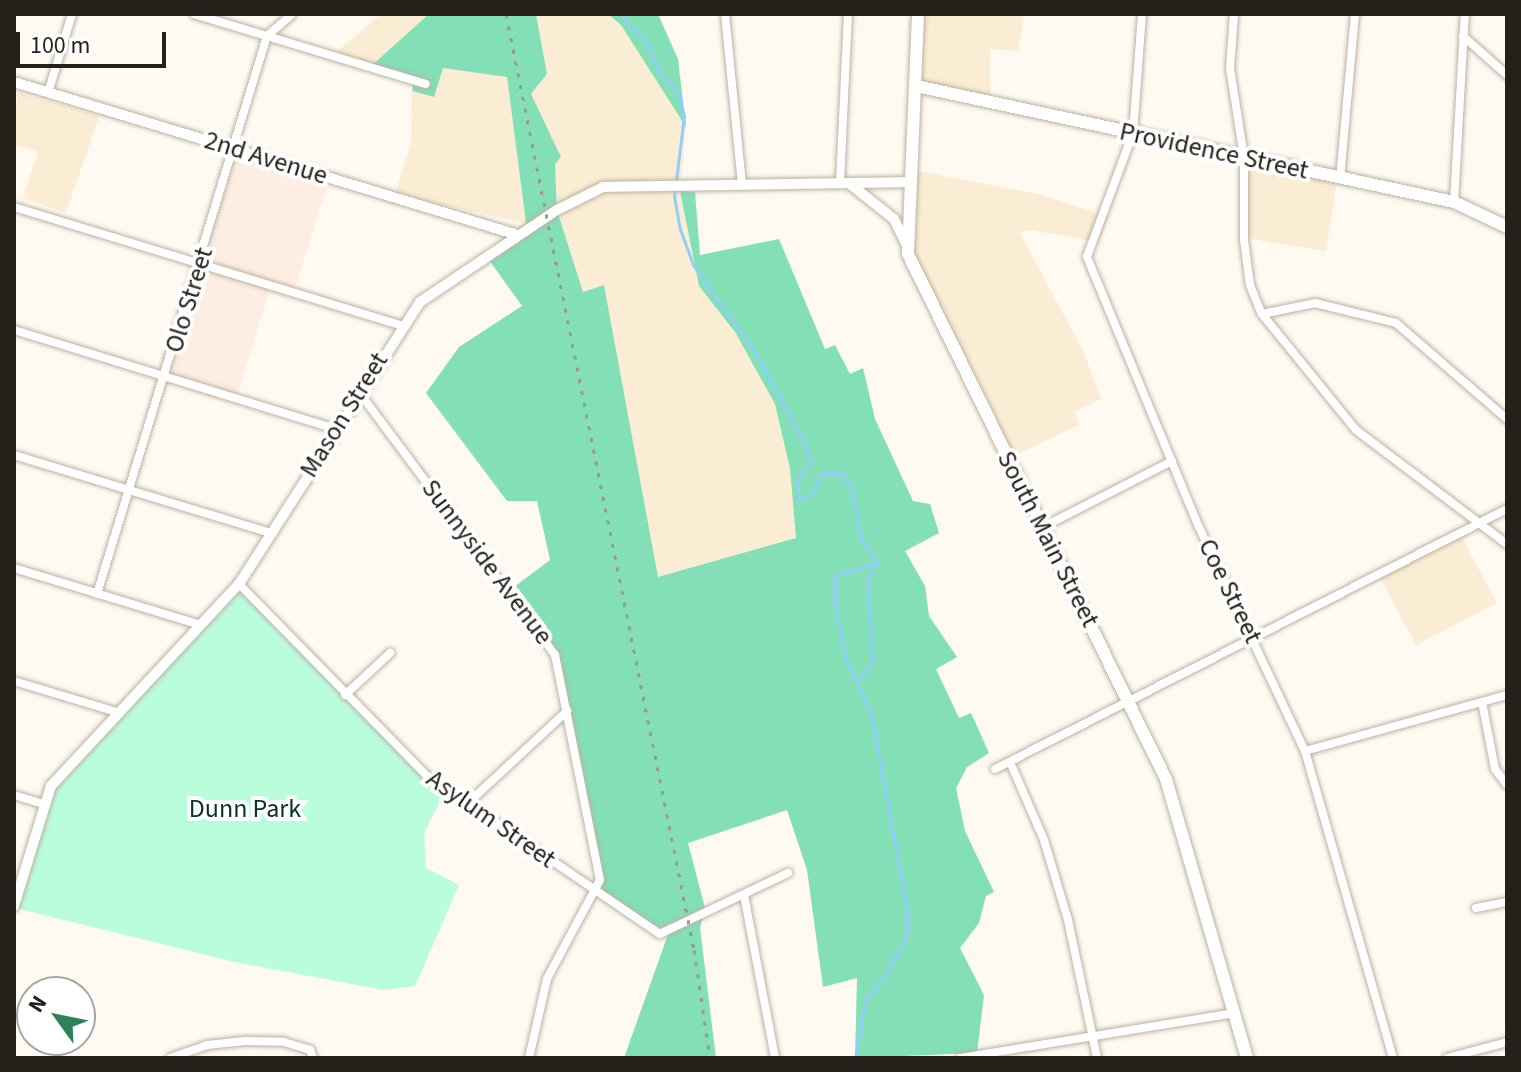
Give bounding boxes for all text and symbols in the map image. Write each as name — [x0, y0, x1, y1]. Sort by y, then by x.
scale bar — [20, 16, 170, 66]
text: 100 m — [30, 28, 90, 63]
street label: Providence Street — [1117, 116, 1311, 186]
street label: 2nd Avenue — [201, 125, 331, 191]
street label: Olo Street — [158, 244, 220, 356]
street label: Mason Street — [293, 347, 395, 483]
street label: South Main Street — [990, 446, 1106, 632]
street label: Sunnyside Avenue — [415, 473, 559, 651]
street label: Coe Street — [1191, 534, 1269, 648]
street label: Asylum Street — [420, 763, 562, 875]
park label: Dunn Park — [189, 793, 301, 825]
north arrow — [16, 976, 96, 1056]
text: N — [20, 989, 55, 1019]

